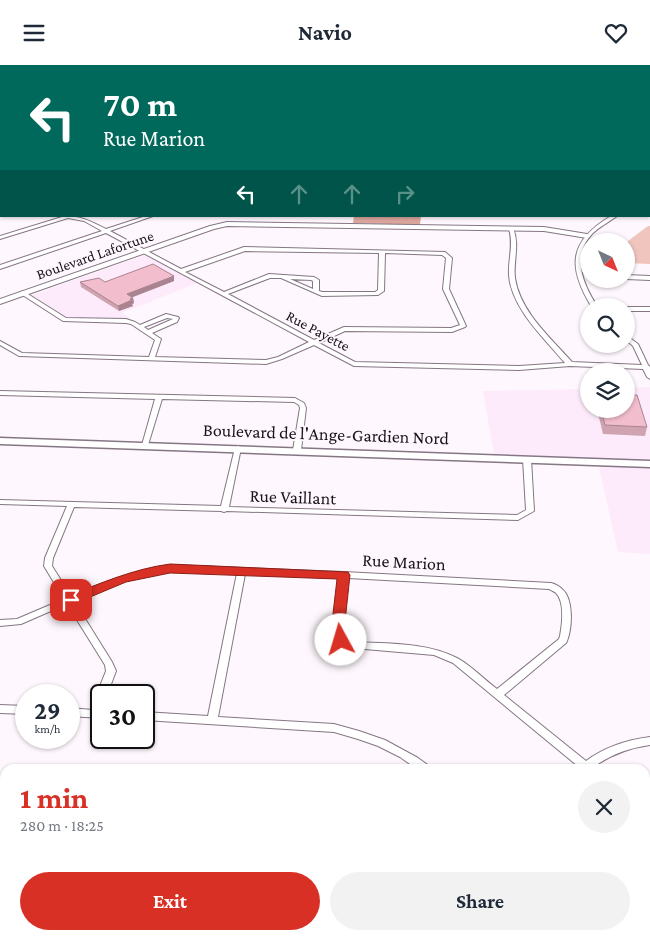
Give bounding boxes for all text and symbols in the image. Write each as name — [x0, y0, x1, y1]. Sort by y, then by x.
icon: menu — [20, 19, 48, 47]
icon: heart — [602, 19, 630, 47]
text: Navio — [298, 20, 352, 45]
icon: left — [20, 85, 85, 150]
text: 70 m — [103, 85, 177, 124]
text: Rue Marion — [103, 126, 205, 151]
icon: left — [232, 180, 260, 208]
icon: ahead — [285, 180, 313, 208]
icon: ahead — [338, 180, 366, 208]
icon: right — [391, 180, 419, 208]
street label: Boulevard Lafortune — [34, 227, 156, 283]
north arrow — [580, 233, 635, 287]
map controls — [580, 233, 635, 418]
button: search — [580, 298, 635, 353]
street label: Rue Payette — [283, 308, 353, 355]
button: layers — [580, 363, 635, 418]
street label: Boulevard de l'Ange-Gardien Nord — [203, 420, 450, 448]
street label: Rue Vaillant — [249, 485, 338, 509]
street label: Rue Marion — [362, 550, 447, 574]
pin — [50, 579, 92, 621]
icon: arrive — [57, 586, 85, 614]
position arrow — [314, 613, 366, 665]
speed limit sign: 30 — [90, 684, 155, 749]
text: 29 — [34, 697, 61, 724]
text: km/h — [35, 722, 60, 736]
text: 1 min — [20, 781, 88, 814]
button: close — [578, 781, 630, 833]
text: 280 m · 18:25 — [20, 817, 104, 834]
button: Exit — [20, 872, 320, 930]
button: Share — [330, 872, 630, 930]

